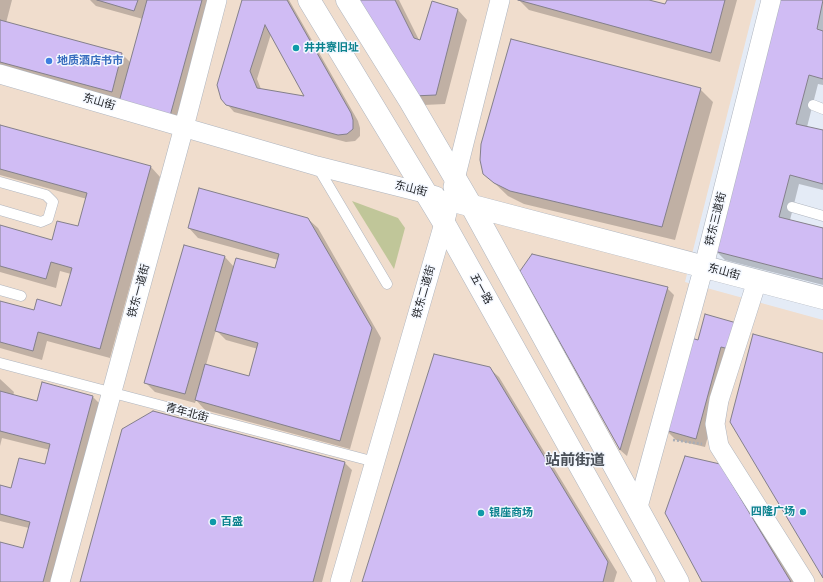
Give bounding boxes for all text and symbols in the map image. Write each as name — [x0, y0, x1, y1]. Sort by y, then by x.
place label: 井井寮旧址 — [304, 41, 359, 55]
marker: 井井寮旧址 — [291, 43, 301, 53]
place label: 地质酒店书市 — [57, 54, 123, 68]
marker: 地质酒店书市 — [44, 56, 54, 66]
street label: 东山街 — [81, 91, 117, 113]
street label: 东山街 — [393, 179, 429, 199]
street label: 铁东三道街 — [703, 191, 729, 247]
street label: 东山街 — [706, 261, 742, 283]
street label: 铁东一道街 — [126, 263, 152, 319]
street label: 铁东二道街 — [410, 264, 438, 320]
street label: 五一路 — [467, 271, 495, 307]
street label: 青年北街 — [164, 401, 210, 425]
district label: 站前街道 — [545, 452, 605, 470]
place label: 四隆广场 — [751, 505, 795, 519]
place label: 银座商场 — [489, 506, 533, 520]
marker: 四隆广场 — [798, 507, 808, 517]
marker: 银座商场 — [476, 508, 486, 518]
place label: 百盛 — [221, 515, 243, 529]
marker: 百盛 — [208, 517, 218, 527]

